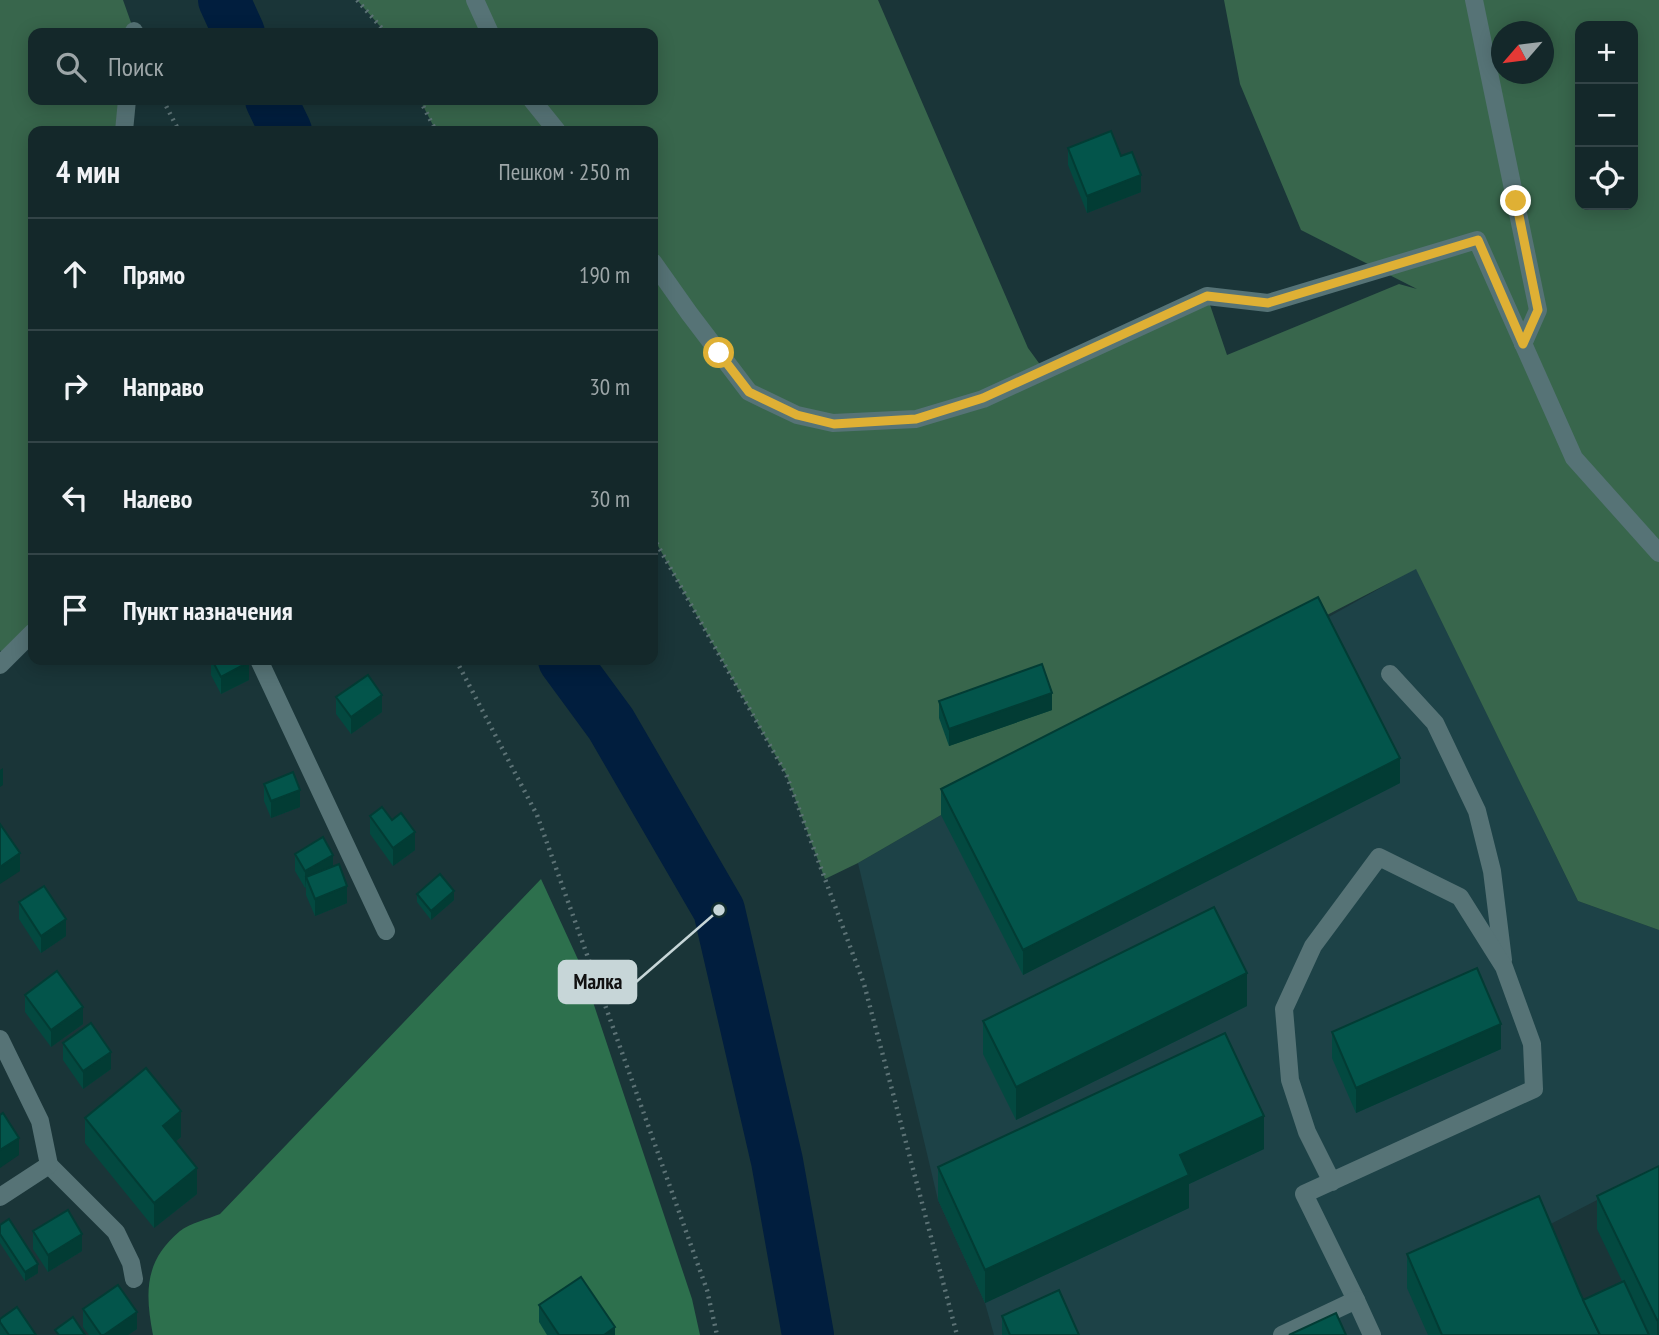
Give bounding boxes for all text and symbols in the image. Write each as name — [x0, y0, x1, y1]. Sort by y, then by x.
north arrow — [1491, 21, 1554, 84]
map controls — [1575, 21, 1638, 210]
button: + — [1575, 21, 1638, 84]
search box — [28, 28, 658, 105]
icon: search — [52, 48, 90, 86]
text: Поиск — [108, 50, 164, 83]
button: − — [1575, 84, 1638, 147]
button: locate — [1575, 147, 1638, 210]
text: 4 мин — [56, 152, 120, 191]
text: Пешком · 250 m — [499, 157, 630, 186]
route end — [1500, 185, 1531, 216]
icon: ahead — [56, 255, 94, 293]
text: Прямо — [123, 258, 185, 291]
text: 190 m — [579, 260, 630, 289]
route start — [703, 337, 734, 368]
icon: right — [56, 367, 94, 405]
text: Направо — [123, 370, 204, 403]
text: 30 m — [589, 372, 630, 401]
icon: left — [56, 479, 94, 517]
text: Налево — [123, 482, 192, 515]
text: 30 m — [589, 484, 630, 513]
icon: arrive — [56, 591, 94, 629]
text: Пункт назначения — [123, 594, 293, 627]
callout: Малка — [559, 961, 636, 1003]
text: Малка — [574, 968, 623, 995]

